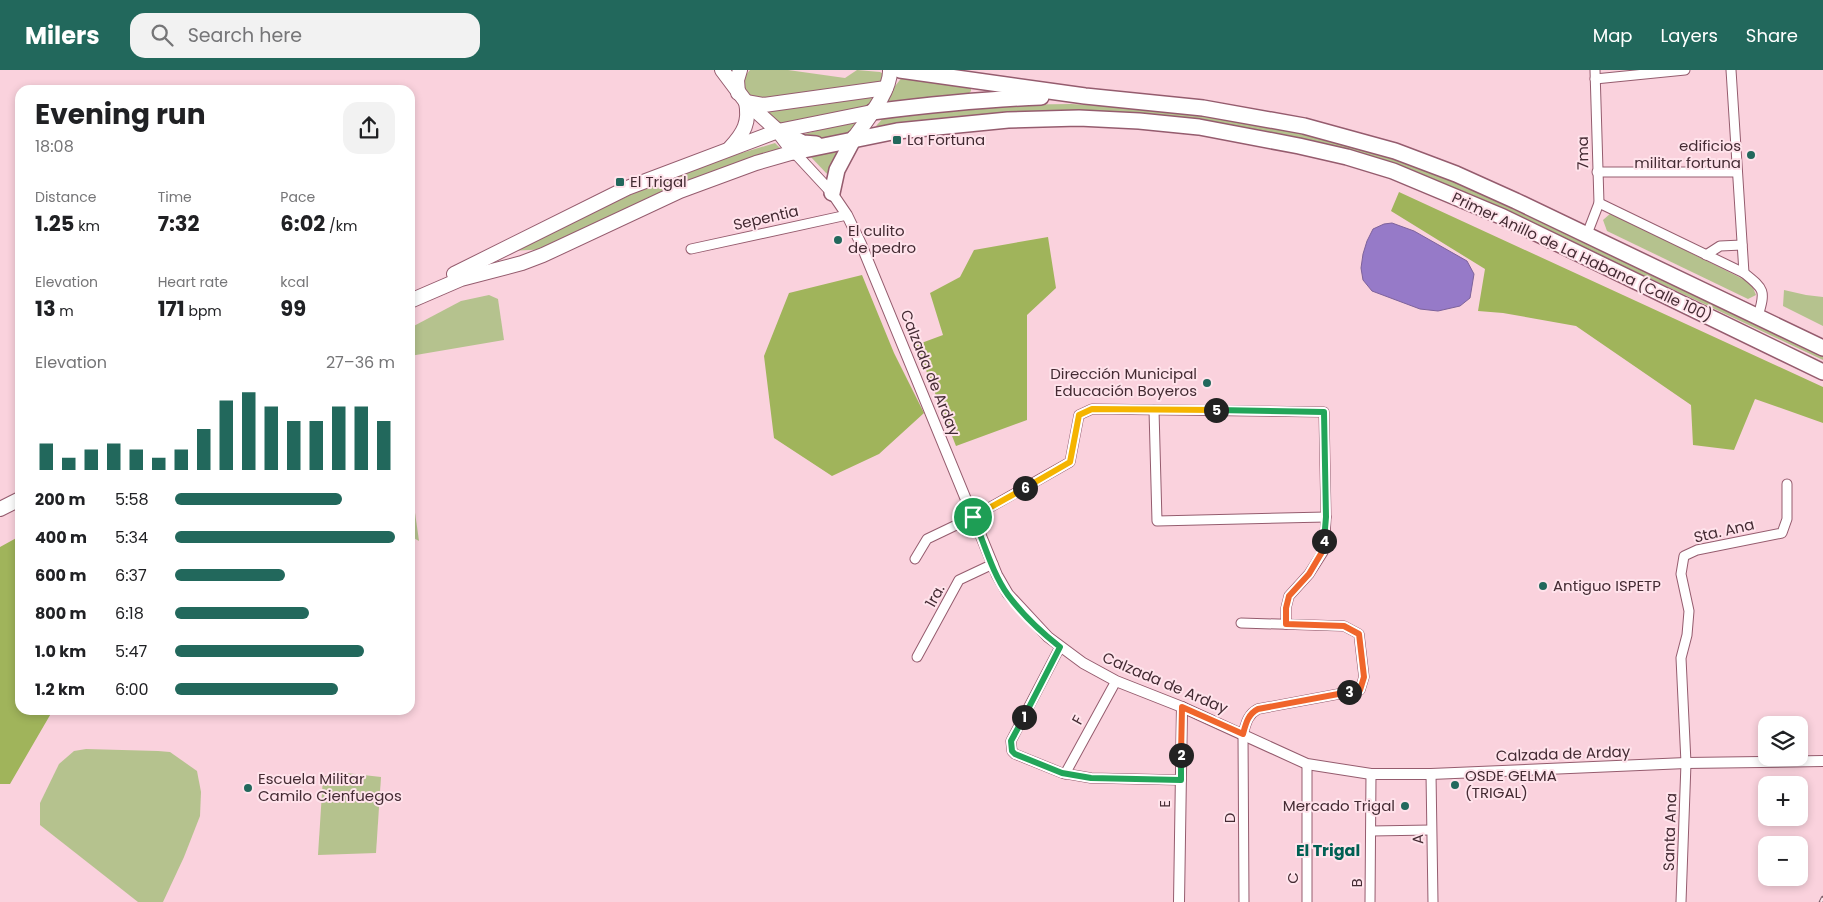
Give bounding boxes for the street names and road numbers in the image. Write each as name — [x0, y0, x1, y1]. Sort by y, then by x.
street label: 7ma — [1572, 136, 1593, 170]
street label: Primer Anillo de La Habana (Calle 100) — [1449, 187, 1716, 326]
street label: Sepentia — [731, 200, 801, 235]
street label: Calzada de Arday — [896, 307, 966, 440]
street label: Sta. Ana — [1692, 513, 1756, 548]
street label: 1ra. — [920, 580, 949, 611]
street label: Calzada de Arday — [1099, 647, 1232, 719]
street label: F — [1067, 711, 1089, 728]
street label: Calzada de Arday — [1495, 741, 1631, 766]
street label: Santa Ana — [1658, 793, 1681, 871]
street label: E — [1154, 800, 1175, 808]
street label: D — [1219, 813, 1240, 823]
street label: A — [1407, 834, 1428, 844]
street label: C — [1282, 872, 1303, 884]
street label: B — [1346, 878, 1367, 888]

